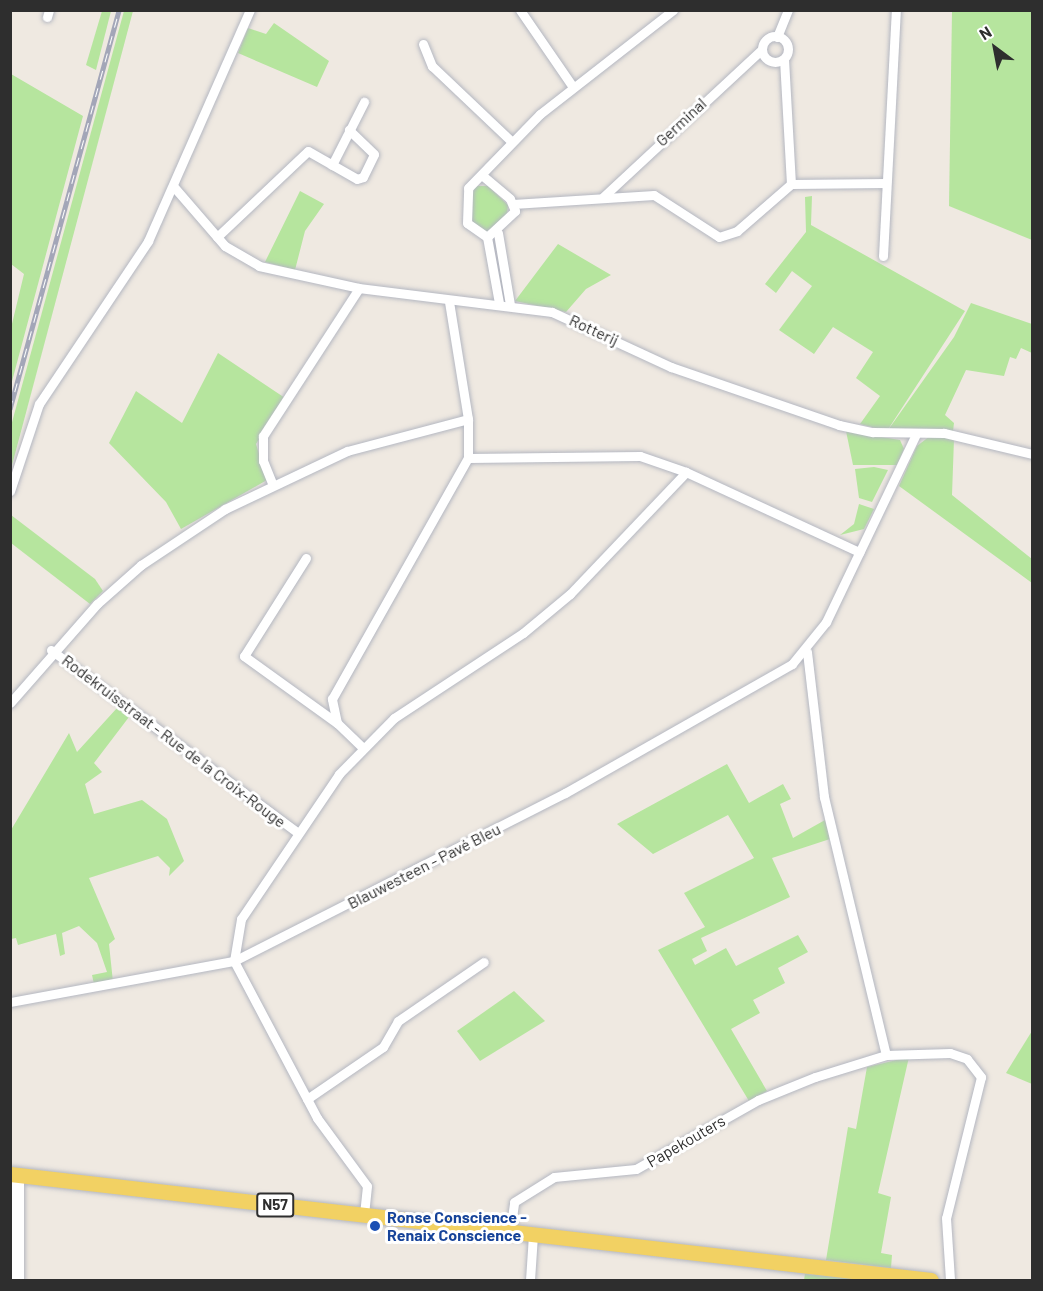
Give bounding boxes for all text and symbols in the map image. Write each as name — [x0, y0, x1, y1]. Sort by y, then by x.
north arrow — [965, 18, 1025, 78]
text: N — [976, 21, 995, 43]
street label: Germinal — [652, 94, 710, 150]
street label: Rotterij — [566, 310, 622, 350]
street label: Rodekruisstraat - Rue de la Croix-Rouge — [58, 650, 290, 832]
street label: Blauwesteen - Pavé Bleu — [344, 819, 504, 913]
street label: Papekouters — [643, 1111, 729, 1171]
road number: N57 — [256, 1193, 294, 1217]
place label: Ronse Conscience - Renaix Conscience — [387, 1207, 527, 1245]
marker: Ronse Conscience - Renaix Conscience — [368, 1219, 382, 1233]

